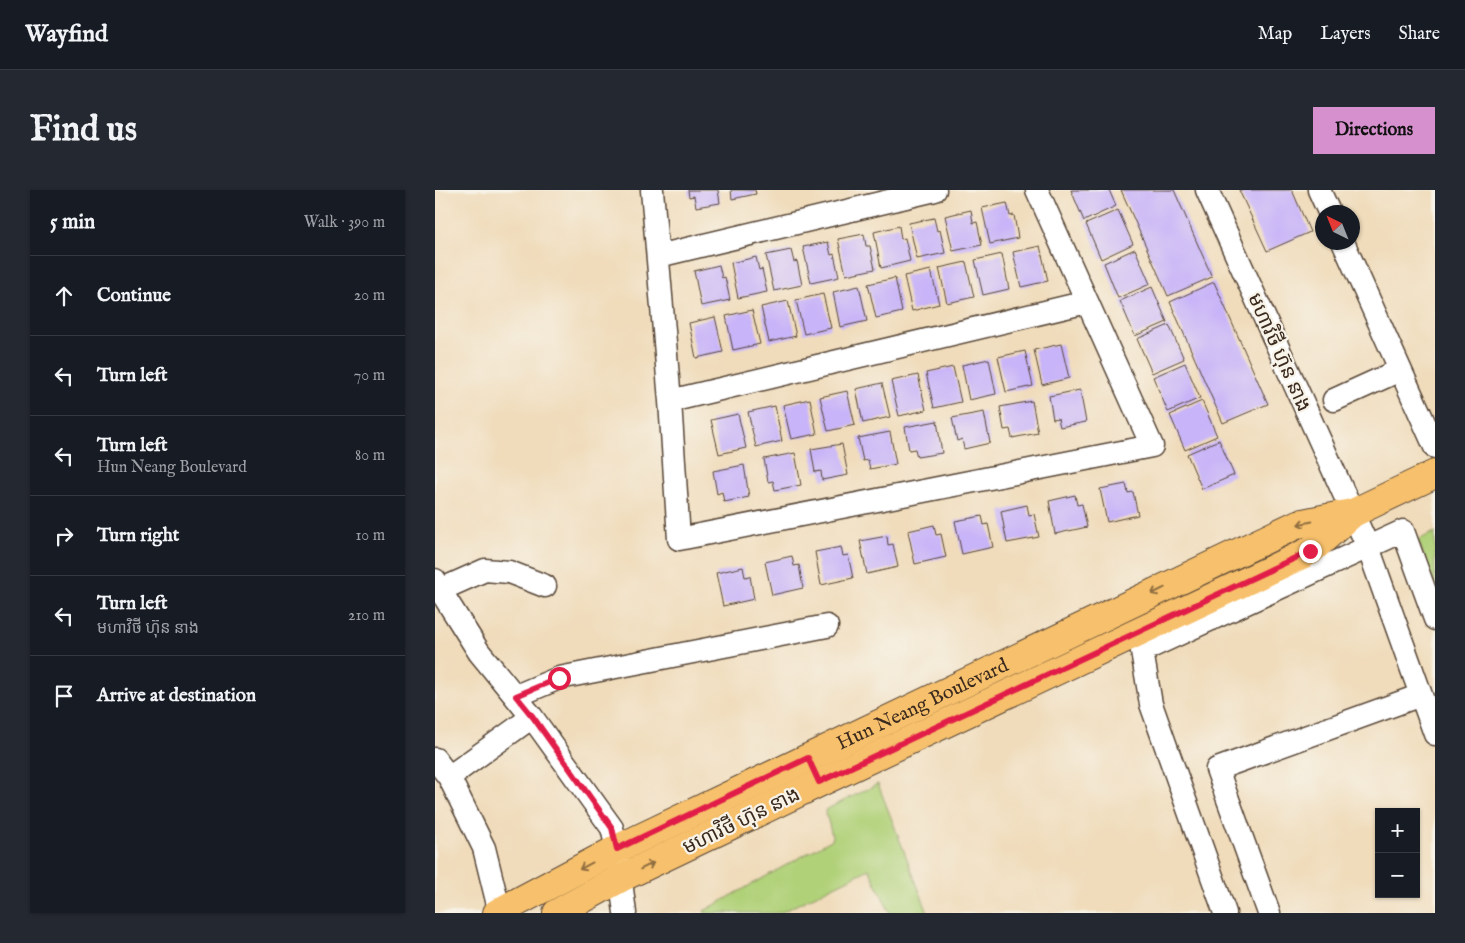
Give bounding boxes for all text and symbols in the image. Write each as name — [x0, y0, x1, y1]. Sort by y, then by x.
text: Wayfind — [25, 19, 108, 50]
text: Map — [1258, 23, 1292, 46]
text: Layers — [1320, 23, 1371, 46]
text: Share — [1399, 23, 1440, 46]
button: Directions — [1313, 107, 1435, 154]
text: Find us — [30, 108, 137, 153]
north arrow — [1315, 205, 1360, 250]
text: 5 min — [50, 209, 95, 236]
text: Walk · 390 m — [304, 213, 385, 233]
icon: ahead — [50, 282, 78, 310]
text: Continue — [97, 284, 171, 308]
text: 20 m — [354, 286, 385, 306]
street label: មហាវិថី ហ៊ុន នាង — [1241, 289, 1317, 416]
icon: left — [50, 362, 78, 390]
text: Turn left — [97, 364, 168, 388]
text: 70 m — [354, 366, 385, 386]
text: Turn left — [97, 434, 168, 458]
icon: left — [50, 442, 78, 470]
text: 80 m — [355, 446, 385, 466]
text: Hun Neang Boulevard — [97, 458, 247, 478]
one-way arrow — [1298, 518, 1314, 528]
icon: right — [50, 522, 78, 550]
text: Turn right — [97, 524, 179, 548]
text: 10 m — [355, 526, 385, 546]
route end — [1299, 540, 1322, 563]
one-way arrow — [1151, 586, 1166, 596]
text: Turn left — [97, 592, 168, 616]
icon: left — [50, 602, 78, 630]
text: 210 m — [348, 606, 385, 626]
text: មហាវិថី ហ៊ុន នាង — [97, 619, 199, 639]
street label: Hun Neang Boulevard — [833, 653, 1013, 756]
route start — [548, 667, 571, 690]
icon: arrive — [50, 682, 78, 710]
text: Arrive at destination — [97, 684, 256, 708]
street label: មហាវិថី ហ៊ុន នាង — [678, 781, 804, 861]
map controls — [1375, 808, 1420, 898]
button: + — [1375, 808, 1420, 853]
button: − — [1375, 853, 1420, 898]
one-way arrow — [578, 861, 593, 871]
one-way arrow — [639, 861, 654, 870]

